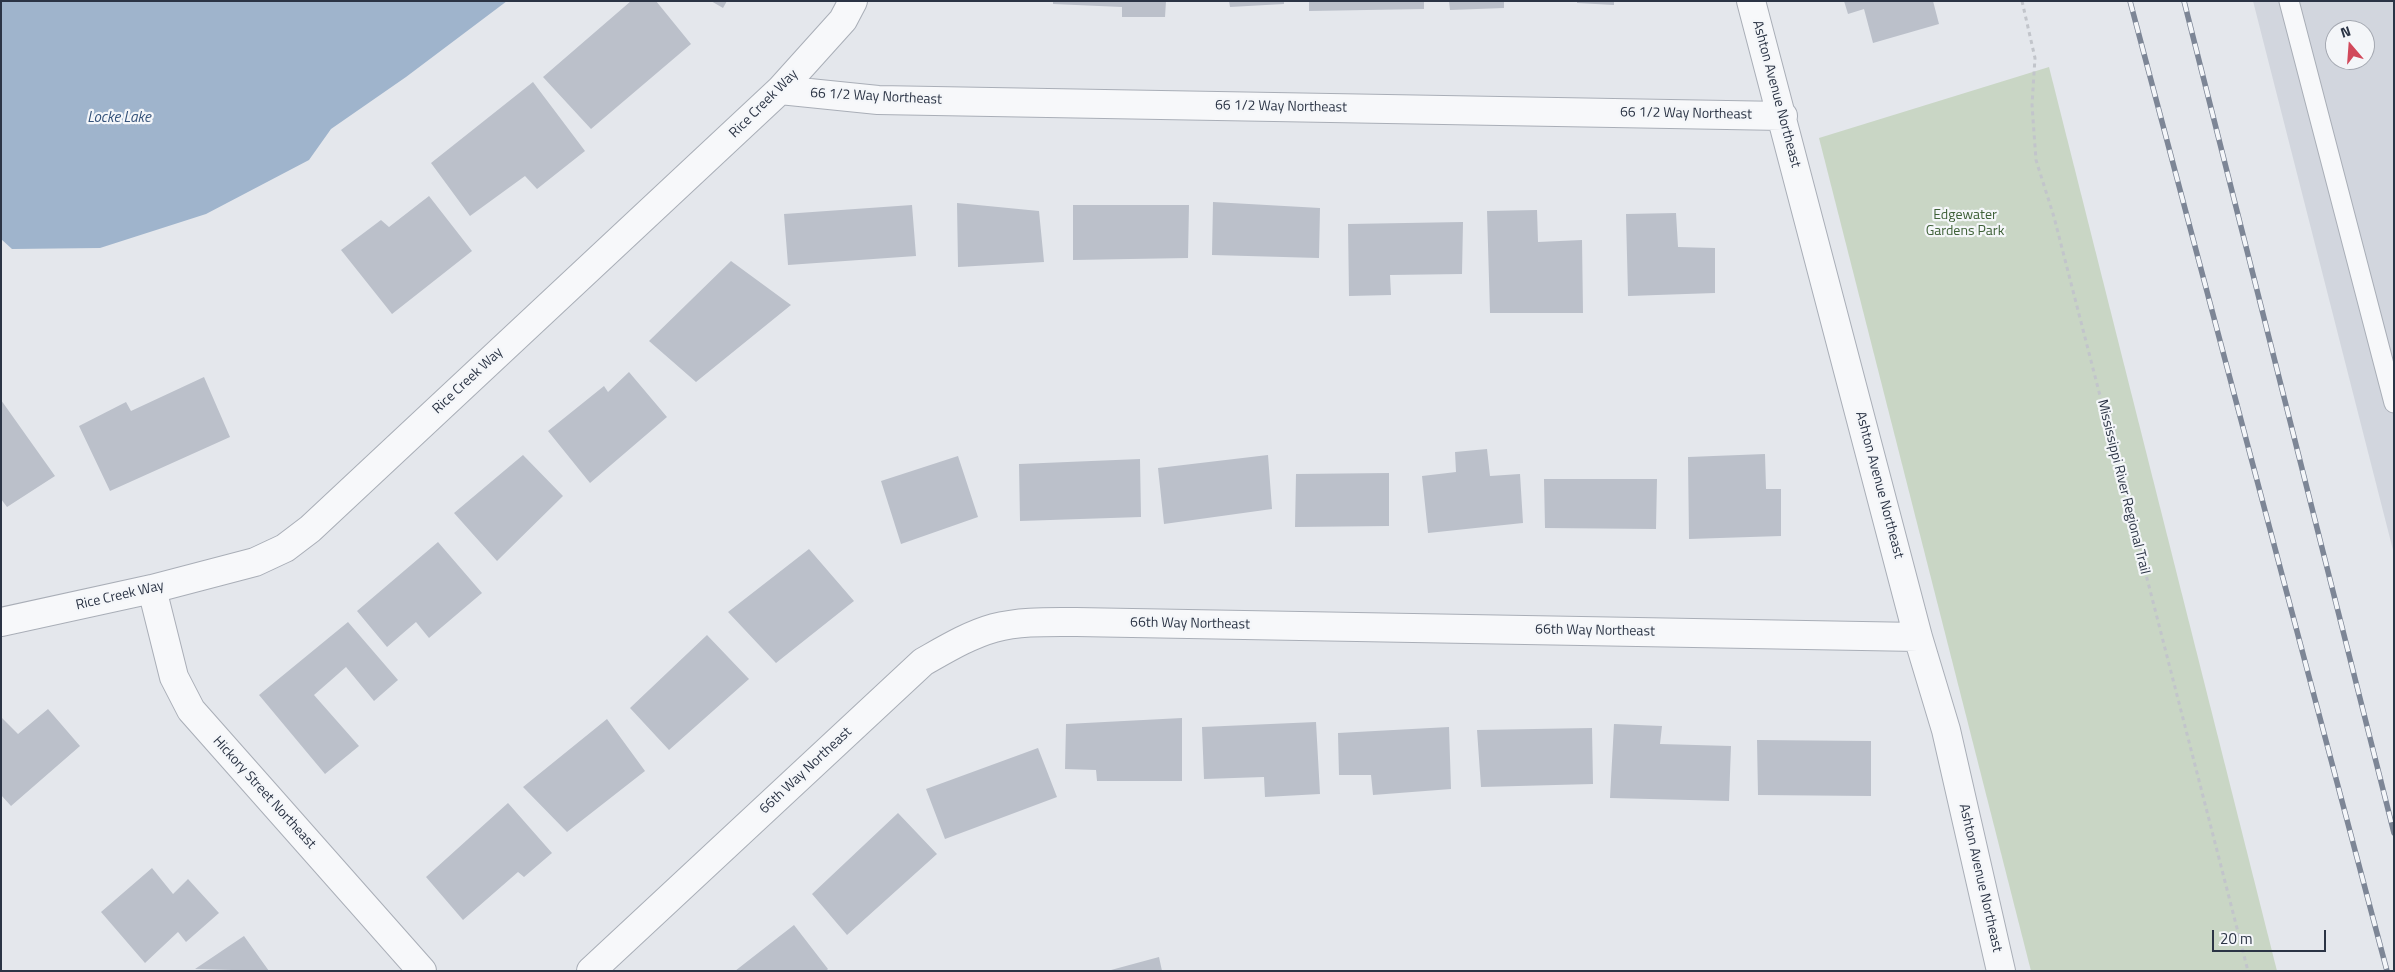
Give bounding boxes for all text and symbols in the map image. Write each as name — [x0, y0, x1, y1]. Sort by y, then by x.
street label: Ashton Avenue Northeast — [1748, 19, 1804, 169]
north arrow — [2325, 20, 2375, 70]
text: N — [2338, 20, 2353, 43]
street label: Rice Creek Way — [726, 66, 802, 142]
street label: 66 1/2 Way Northeast — [810, 85, 942, 109]
street label: 66 1/2 Way Northeast — [1215, 97, 1347, 117]
street label: 66 1/2 Way Northeast — [1620, 104, 1752, 124]
water label: Locke Lake — [87, 109, 151, 127]
park label: Edgewater Gardens Park — [1926, 208, 2004, 240]
street label: Rice Creek Way — [429, 344, 507, 418]
street label: Mississippi River Regional Trail — [2093, 398, 2153, 576]
street label: Ashton Avenue Northeast — [1851, 410, 1907, 560]
street label: Rice Creek Way — [74, 578, 166, 614]
street label: 66th Way Northeast — [1130, 615, 1250, 633]
street label: 66th Way Northeast — [1535, 622, 1655, 640]
street label: 66th Way Northeast — [756, 724, 856, 818]
street label: Hickory Street Northeast — [209, 733, 319, 853]
street label: Ashton Avenue Northeast — [1955, 802, 2005, 954]
scale bar — [2215, 920, 2329, 952]
text: 20 m — [2220, 927, 2253, 950]

